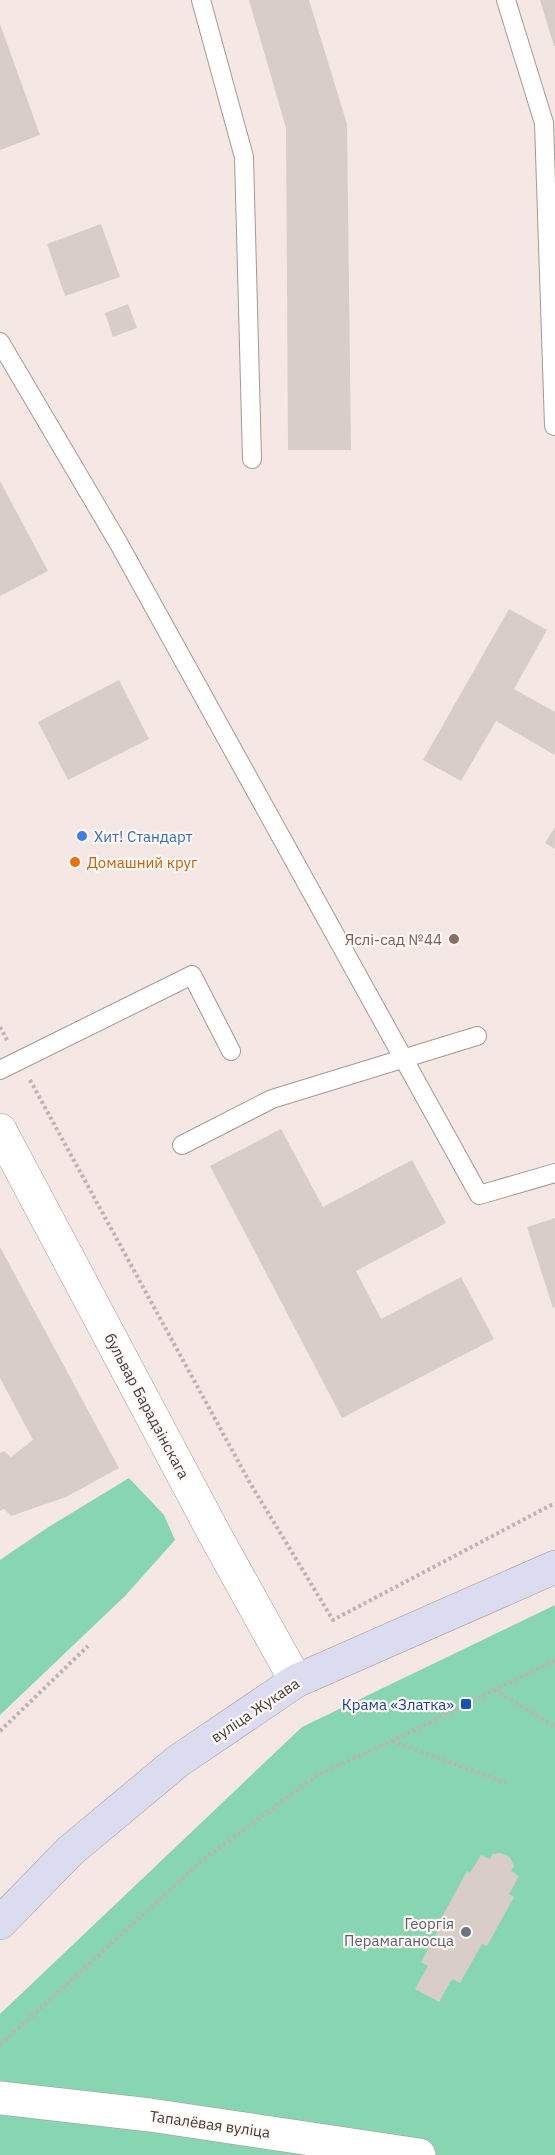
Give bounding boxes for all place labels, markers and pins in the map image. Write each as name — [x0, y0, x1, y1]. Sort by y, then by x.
place label: Хит! Стандарт — [94, 827, 193, 846]
marker: Хит! Стандарт — [75, 829, 89, 843]
place label: Домашний круг — [87, 853, 198, 872]
marker: Домашний круг — [68, 855, 82, 869]
place label: Яслі-сад №44 — [345, 930, 442, 949]
marker: Яслі-сад №44 — [447, 932, 461, 946]
place label: Крама «Златка» — [342, 1695, 454, 1714]
marker: Крама «Златка» — [459, 1697, 473, 1711]
place label: Георгія Перамаганосца — [344, 1914, 454, 1950]
marker: Георгія Перамаганосца — [459, 1925, 473, 1939]

